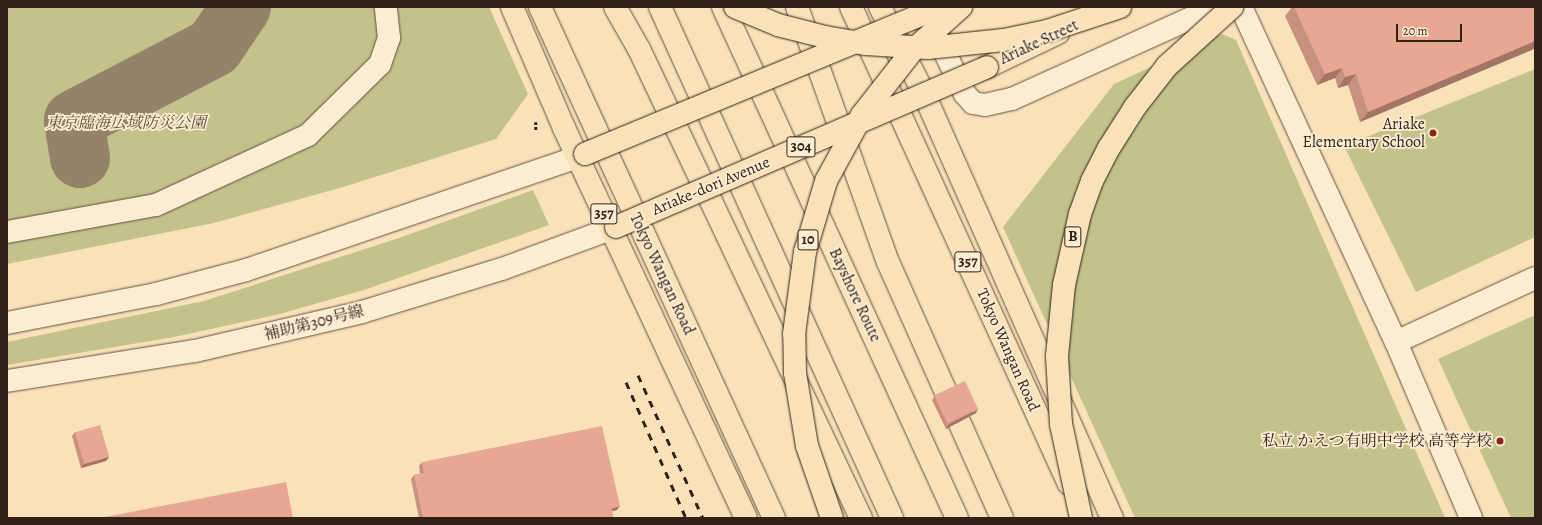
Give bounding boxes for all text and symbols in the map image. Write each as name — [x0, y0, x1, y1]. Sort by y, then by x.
street label: Ariake Street — [997, 15, 1081, 69]
scale bar — [1398, 16, 1464, 42]
text: 20 m — [1403, 23, 1427, 39]
park label: 東京臨海広域防災公園 — [46, 113, 206, 133]
place label: Ariake Elementary School — [1302, 114, 1425, 152]
marker: Ariake Elementary School — [1428, 128, 1438, 138]
road number: 304 — [786, 134, 816, 160]
street label: Ariake-dori Avenue — [649, 153, 773, 219]
road number: 357 — [590, 201, 618, 227]
street label: Tokyo Wangan Road — [625, 210, 699, 338]
road number: B — [1064, 224, 1082, 250]
road number: 10 — [797, 227, 819, 253]
street label: Bayshore Route — [825, 245, 885, 345]
road number: 357 — [954, 249, 982, 275]
street label: Tokyo Wangan Road — [972, 286, 1044, 414]
street label: 補助第309号線 — [262, 301, 366, 345]
place label: 私立 かえつ有明中学校 高等学校 — [1262, 431, 1492, 451]
marker: 私立 かえつ有明中学校 高等学校 — [1495, 436, 1505, 446]

